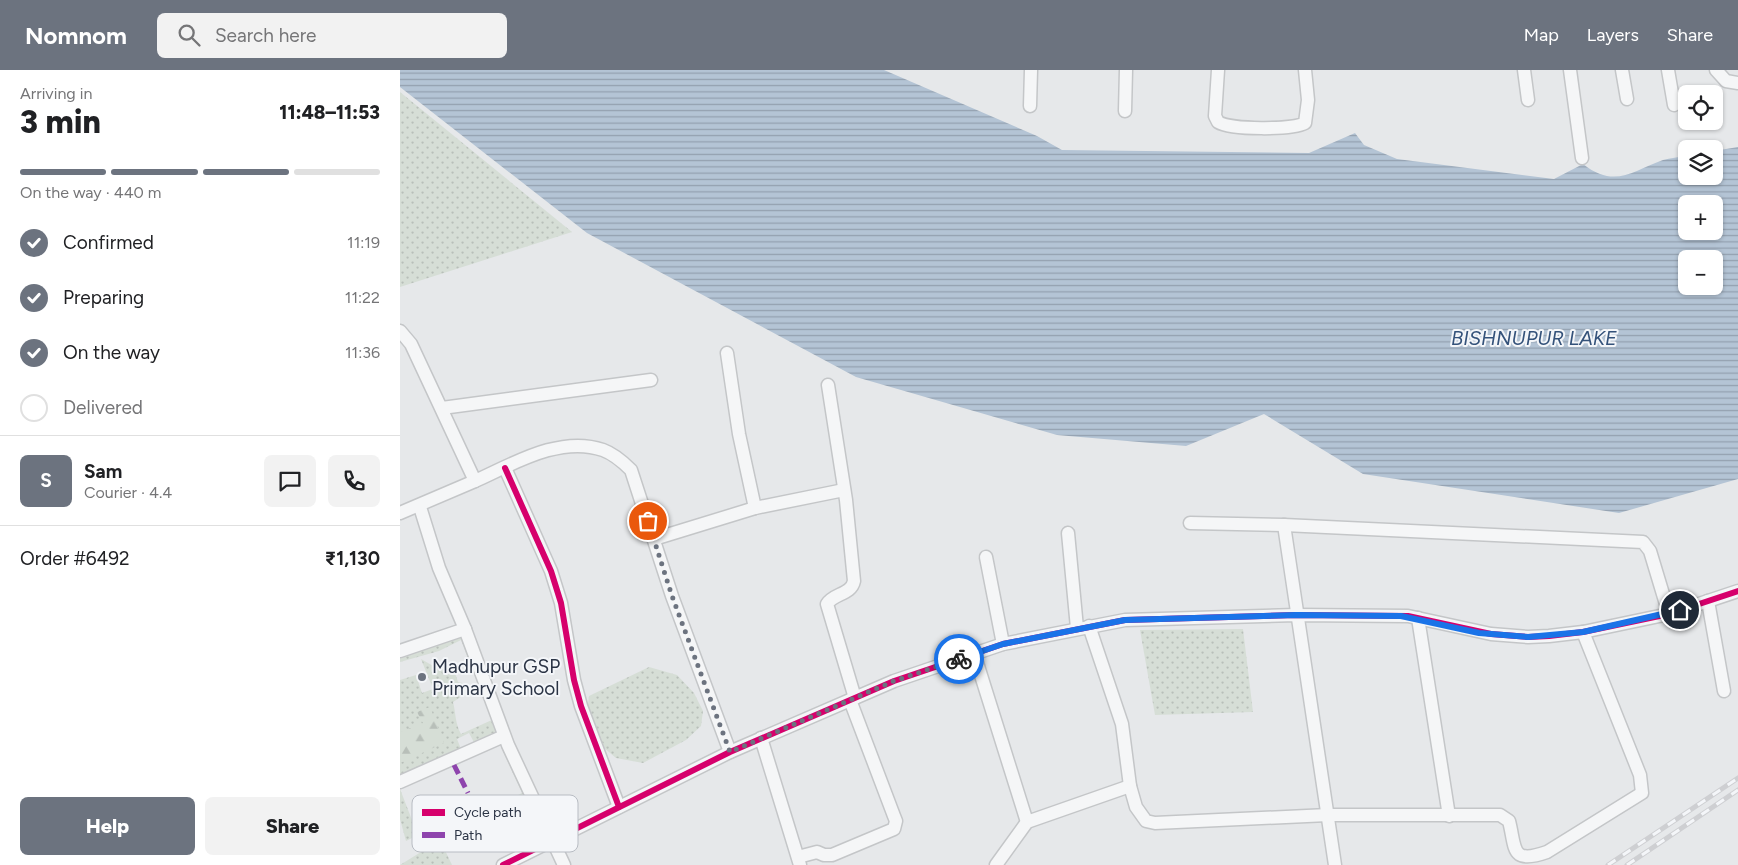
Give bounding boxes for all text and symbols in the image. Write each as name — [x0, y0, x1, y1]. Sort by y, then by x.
search box — [157, 13, 507, 58]
text: Nomnom — [25, 21, 127, 50]
icon: search — [175, 21, 203, 49]
text: Search here — [215, 24, 316, 47]
text: Map — [1524, 24, 1559, 46]
text: Layers — [1587, 24, 1639, 46]
text: Share — [1667, 24, 1713, 46]
text: Arriving in — [20, 84, 92, 103]
map controls — [1678, 85, 1723, 295]
button: locate — [1678, 85, 1723, 130]
text: 11:48–11:53 — [279, 101, 380, 124]
text: 3 min — [20, 103, 101, 141]
button: layers — [1678, 140, 1723, 185]
text: On the way · 440 m — [20, 183, 161, 202]
button: + — [1678, 195, 1723, 240]
icon: check — [20, 229, 48, 257]
text: Confirmed — [63, 231, 154, 254]
text: 11:19 — [347, 233, 380, 252]
button: − — [1678, 250, 1723, 295]
icon: check — [20, 284, 48, 312]
text: Preparing — [63, 286, 144, 309]
text: 11:22 — [345, 288, 380, 307]
water label: BISHNUPUR LAKE — [1451, 326, 1617, 350]
icon: check — [20, 339, 48, 367]
text: On the way — [63, 341, 160, 364]
text: 11:36 — [345, 343, 380, 362]
text: Delivered — [63, 396, 143, 419]
button: chat — [264, 455, 316, 507]
button: phone — [328, 455, 380, 507]
text: Sam — [84, 460, 122, 483]
text: S — [40, 469, 52, 492]
text: Courier · 4.4 — [84, 483, 172, 502]
pin — [627, 500, 669, 542]
icon: bag — [634, 507, 662, 535]
text: Order #6492 — [20, 547, 130, 570]
text: ₹1,130 — [325, 547, 380, 570]
pin — [1659, 589, 1701, 631]
icon: home — [1666, 596, 1694, 624]
courier — [934, 634, 984, 684]
icon: bike — [945, 645, 973, 673]
place label: Madhupur GSP Primary School — [432, 655, 560, 700]
marker: Madhupur GSP Primary School — [416, 671, 428, 683]
legend — [412, 795, 578, 852]
button: Help — [20, 797, 195, 855]
button: Share — [205, 797, 380, 855]
text: Cycle path — [454, 804, 522, 821]
text: Path — [454, 827, 482, 844]

